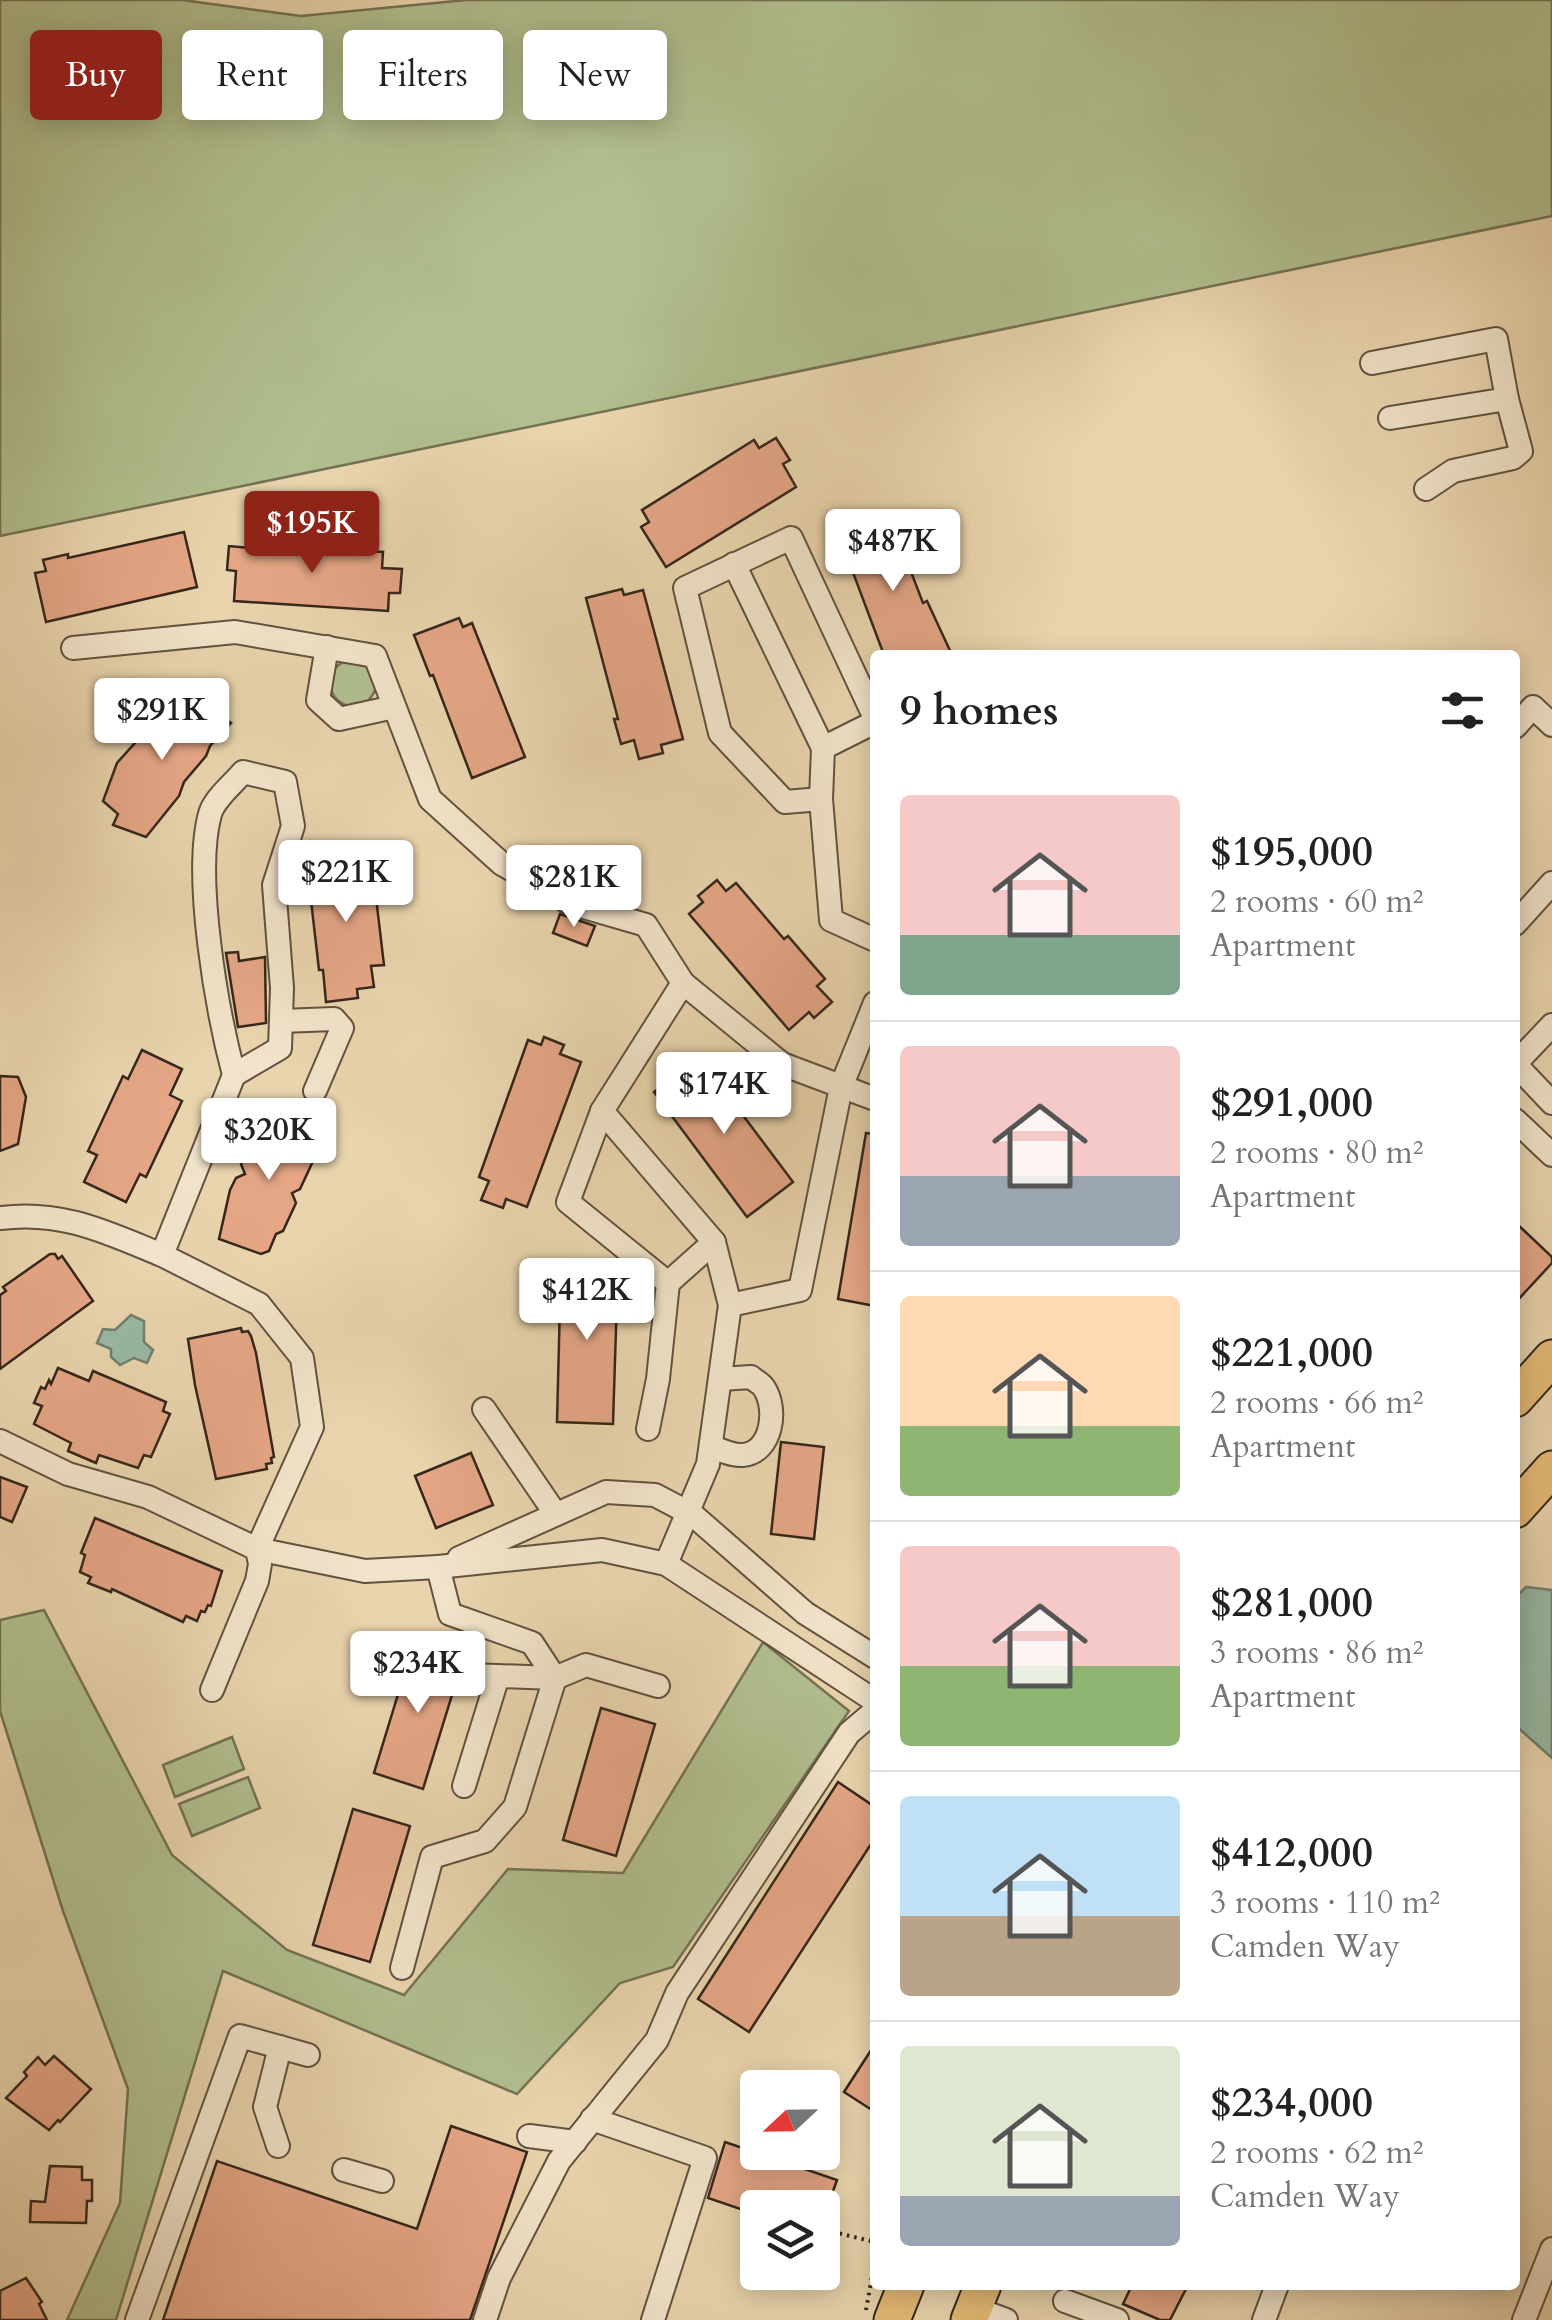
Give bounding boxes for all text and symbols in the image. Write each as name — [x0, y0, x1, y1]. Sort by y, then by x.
chip: Buy — [30, 30, 162, 120]
chip: Rent — [182, 30, 323, 120]
chip: Filters — [343, 30, 503, 120]
chip: New — [523, 30, 667, 120]
pin: $195K — [242, 491, 382, 576]
text: $195K — [266, 501, 358, 545]
pin: $487K — [823, 509, 963, 594]
text: $487K — [847, 519, 939, 563]
pin: $291K — [92, 678, 232, 763]
text: 9 homes — [900, 682, 1058, 739]
icon: filters — [1435, 683, 1490, 738]
text: $291K — [116, 688, 208, 732]
text: $195,000 — [1210, 823, 1373, 880]
icon: home — [980, 835, 1100, 955]
pin: $221K — [276, 840, 416, 925]
pin: $281K — [504, 845, 644, 930]
text: $221K — [300, 850, 392, 894]
text: $281K — [528, 855, 620, 899]
text: 2 rooms · 60 m² — [1210, 880, 1423, 924]
text: Apartment — [1210, 924, 1355, 968]
pin: $174K — [654, 1052, 794, 1137]
text: $174K — [678, 1062, 770, 1106]
text: $291,000 — [1210, 1074, 1373, 1131]
icon: home — [980, 1086, 1100, 1206]
pin: $320K — [199, 1098, 339, 1183]
text: $320K — [223, 1108, 315, 1152]
text: 2 rooms · 80 m² — [1210, 1131, 1423, 1175]
text: Apartment — [1210, 1175, 1355, 1219]
pin: $412K — [517, 1258, 657, 1343]
text: $412K — [541, 1268, 633, 1312]
text: $221,000 — [1210, 1324, 1373, 1381]
icon: home — [980, 1336, 1100, 1456]
text: 2 rooms · 66 m² — [1210, 1381, 1423, 1425]
text: Apartment — [1210, 1425, 1355, 1469]
text: $281,000 — [1210, 1574, 1373, 1631]
icon: home — [980, 1586, 1100, 1706]
pin: $234K — [348, 1631, 488, 1716]
text: 3 rooms · 86 m² — [1210, 1631, 1423, 1675]
text: $234K — [372, 1641, 464, 1685]
text: Apartment — [1210, 1675, 1355, 1719]
text: $412,000 — [1210, 1824, 1373, 1881]
icon: home — [980, 1836, 1100, 1956]
text: 3 rooms · 110 m² — [1210, 1881, 1440, 1925]
text: Camden Way — [1210, 1925, 1400, 1969]
north arrow — [740, 2070, 840, 2170]
map controls — [740, 2070, 840, 2290]
text: $234,000 — [1210, 2074, 1373, 2131]
icon: home — [980, 2086, 1100, 2206]
text: 2 rooms · 62 m² — [1210, 2131, 1423, 2175]
text: Camden Way — [1210, 2175, 1400, 2219]
button: layers — [740, 2190, 840, 2290]

